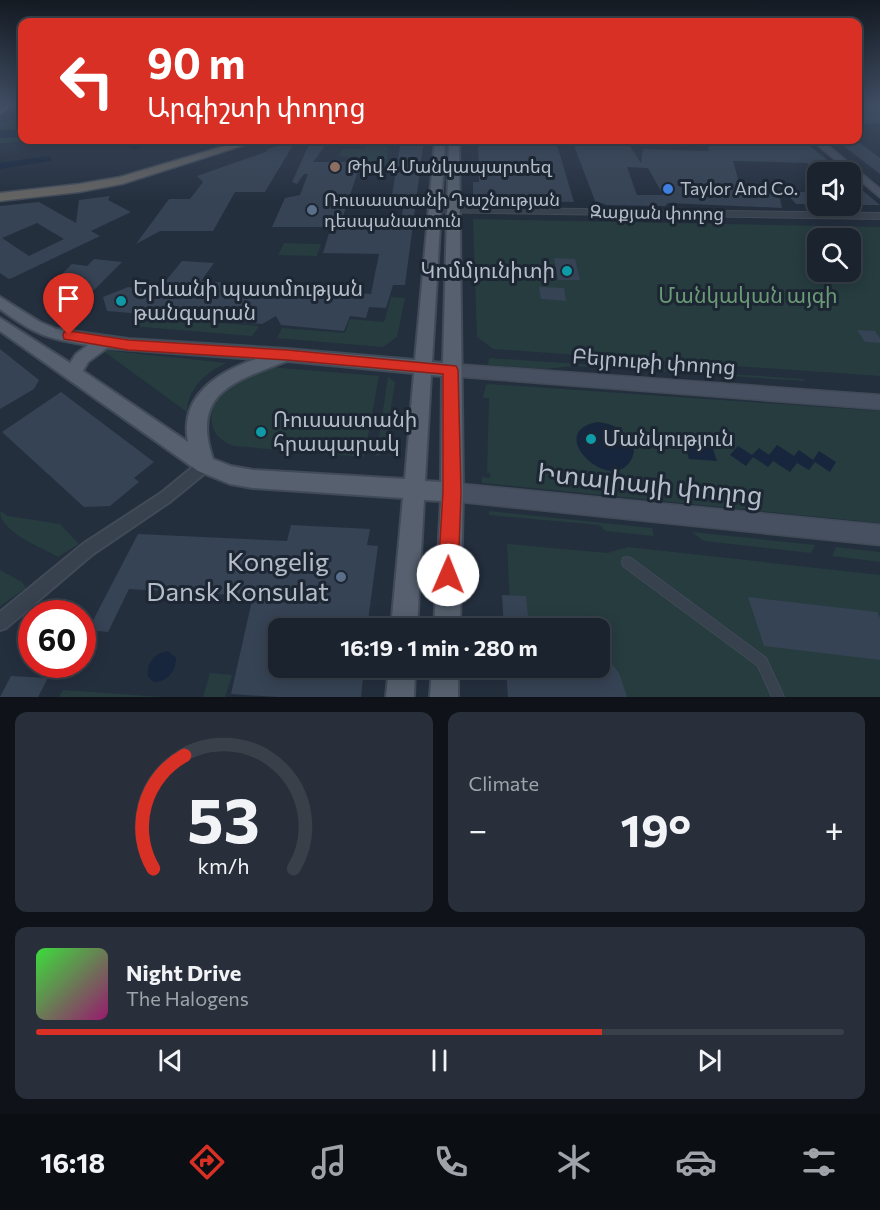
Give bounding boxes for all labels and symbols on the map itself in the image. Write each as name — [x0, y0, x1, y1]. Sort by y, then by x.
place label: Թիվ 4 Մանկապարտեզ — [347, 155, 553, 177]
marker: Թիվ 4 Մանկապարտեզ — [328, 160, 342, 174]
place label: Taylor And Co. — [680, 177, 798, 199]
marker: Taylor And Co. — [661, 182, 675, 196]
place label: Ռուսաստանի Դաշնության դեսպանատուն — [324, 188, 560, 231]
street label: Զաքյան փողոց — [590, 200, 724, 224]
marker: Ռուսաստանի Դաշնության դեսպանատուն — [305, 203, 319, 217]
place label: Կոմմյունիտի — [421, 257, 555, 283]
marker: Կոմմյունիտի — [560, 264, 574, 278]
pin — [43, 273, 94, 335]
place label: Երևանի պատմության թանգարան — [133, 275, 363, 325]
park label: Մանկական այգի — [658, 282, 838, 308]
marker: Երևանի պատմության թանգարան — [114, 294, 128, 308]
street label: Բեյրութի փողոց — [571, 342, 737, 380]
place label: Ռուսաստանի հրապարակ — [273, 406, 417, 456]
marker: Ռուսաստանի հրապարակ — [254, 425, 268, 439]
place label: Մանկություն — [603, 425, 734, 451]
marker: Մանկություն — [584, 432, 598, 446]
street label: Իտալիայի փողոց — [536, 455, 764, 511]
position arrow — [416, 543, 480, 607]
place label: Kongelig Dansk Konsulat — [146, 545, 329, 606]
marker: Kongelig Dansk Konsulat — [334, 570, 348, 584]
speed limit sign: 60 — [18, 600, 96, 678]

